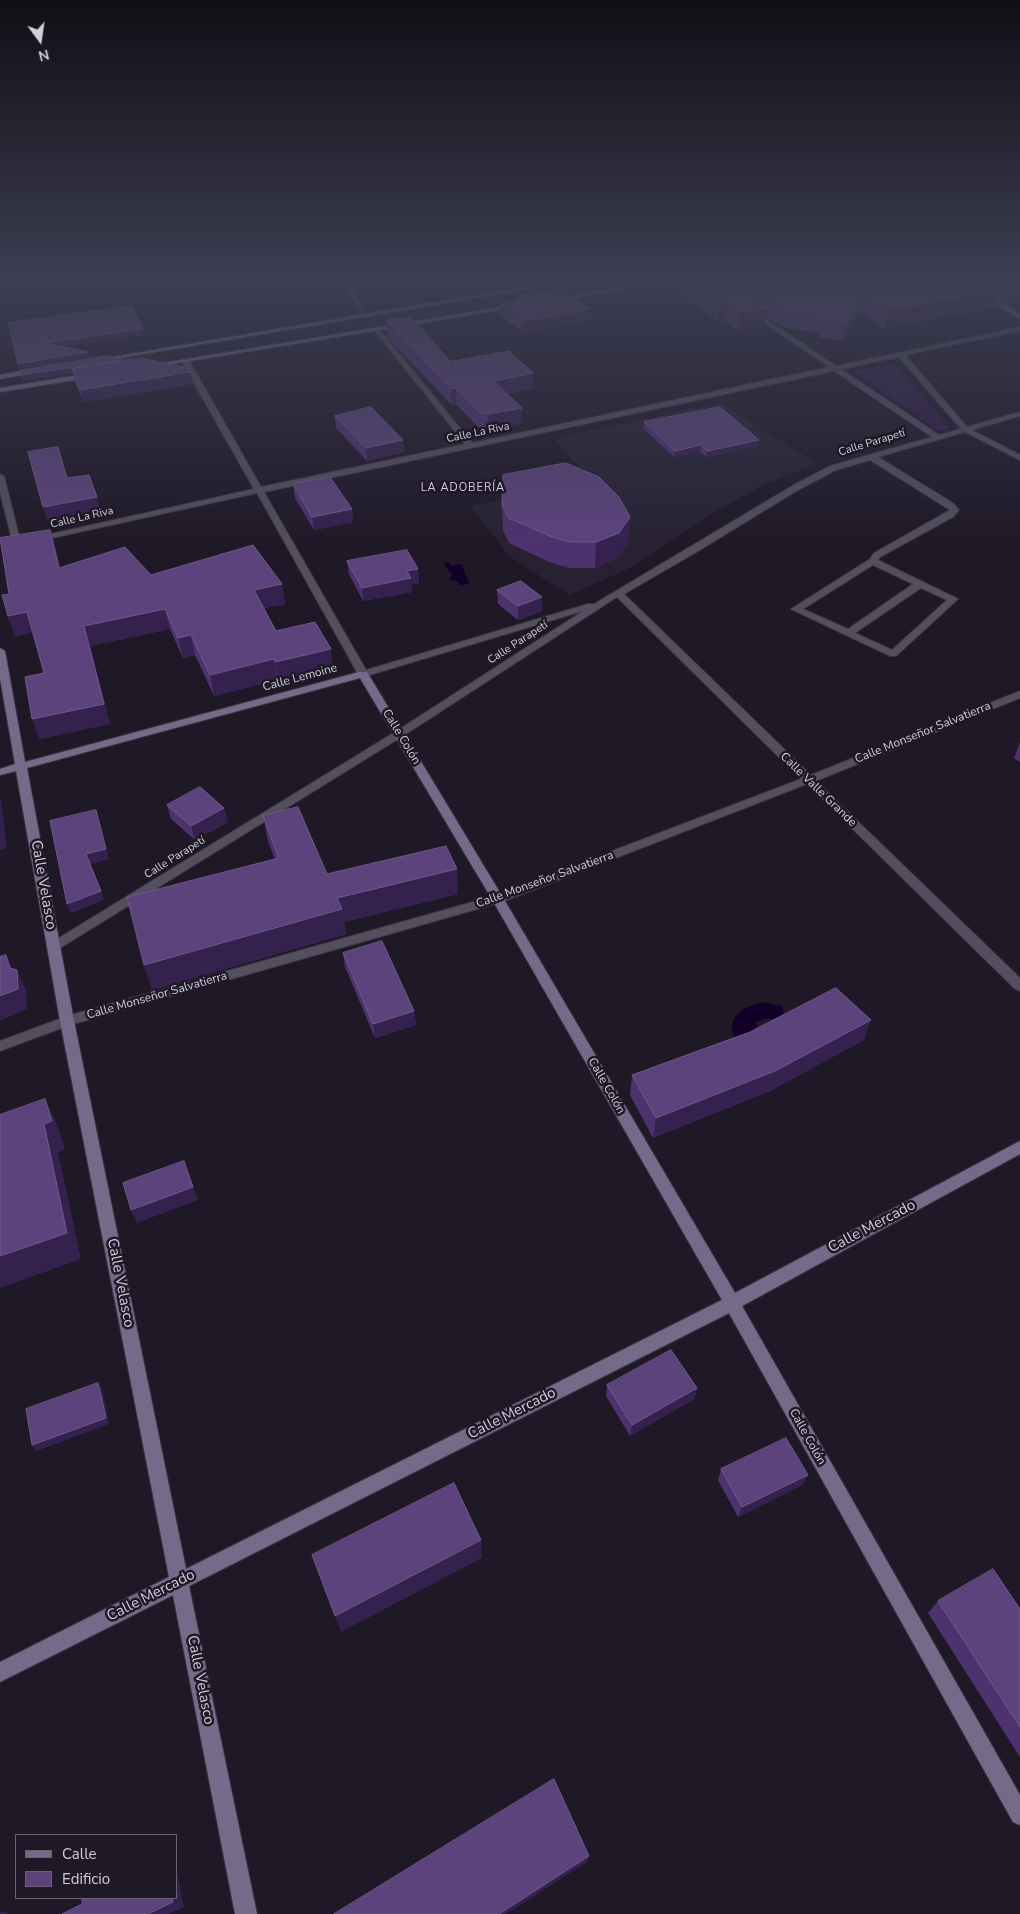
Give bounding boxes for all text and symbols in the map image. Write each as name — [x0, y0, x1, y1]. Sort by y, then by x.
north arrow — [15, 15, 65, 65]
text: N — [36, 45, 51, 66]
street label: Calle La Riva — [445, 420, 511, 446]
street label: Calle Parapetí — [837, 427, 907, 459]
district label: LA ADOBERÍA — [419, 481, 507, 495]
street label: Calle La Riva — [49, 504, 115, 532]
street label: Calle Parapetí — [485, 619, 551, 667]
street label: Calle Lemoine — [261, 661, 339, 695]
street label: Calle Monseñor Salvatierra — [853, 699, 993, 767]
street label: Calle Colón — [379, 707, 423, 767]
street label: Calle Valle Grande — [777, 750, 859, 830]
street label: Calle Parapetí — [142, 834, 208, 882]
street label: Calle Velasco — [26, 839, 60, 931]
street label: Calle Monseñor Salvatierra — [474, 848, 616, 912]
street label: Calle Monseñor Salvatierra — [85, 969, 229, 1023]
street label: Calle Colón — [584, 1056, 628, 1116]
street label: Calle Mercado — [825, 1196, 919, 1258]
street label: Calle Velasco — [103, 1237, 137, 1329]
street label: Calle Mercado — [465, 1384, 559, 1444]
street label: Calle Colón — [786, 1406, 828, 1468]
street label: Calle Mercado — [104, 1566, 198, 1626]
street label: Calle Velasco — [183, 1634, 217, 1726]
legend — [15, 1834, 178, 1899]
text: Calle — [62, 1844, 97, 1864]
text: Edificio — [62, 1869, 110, 1889]

